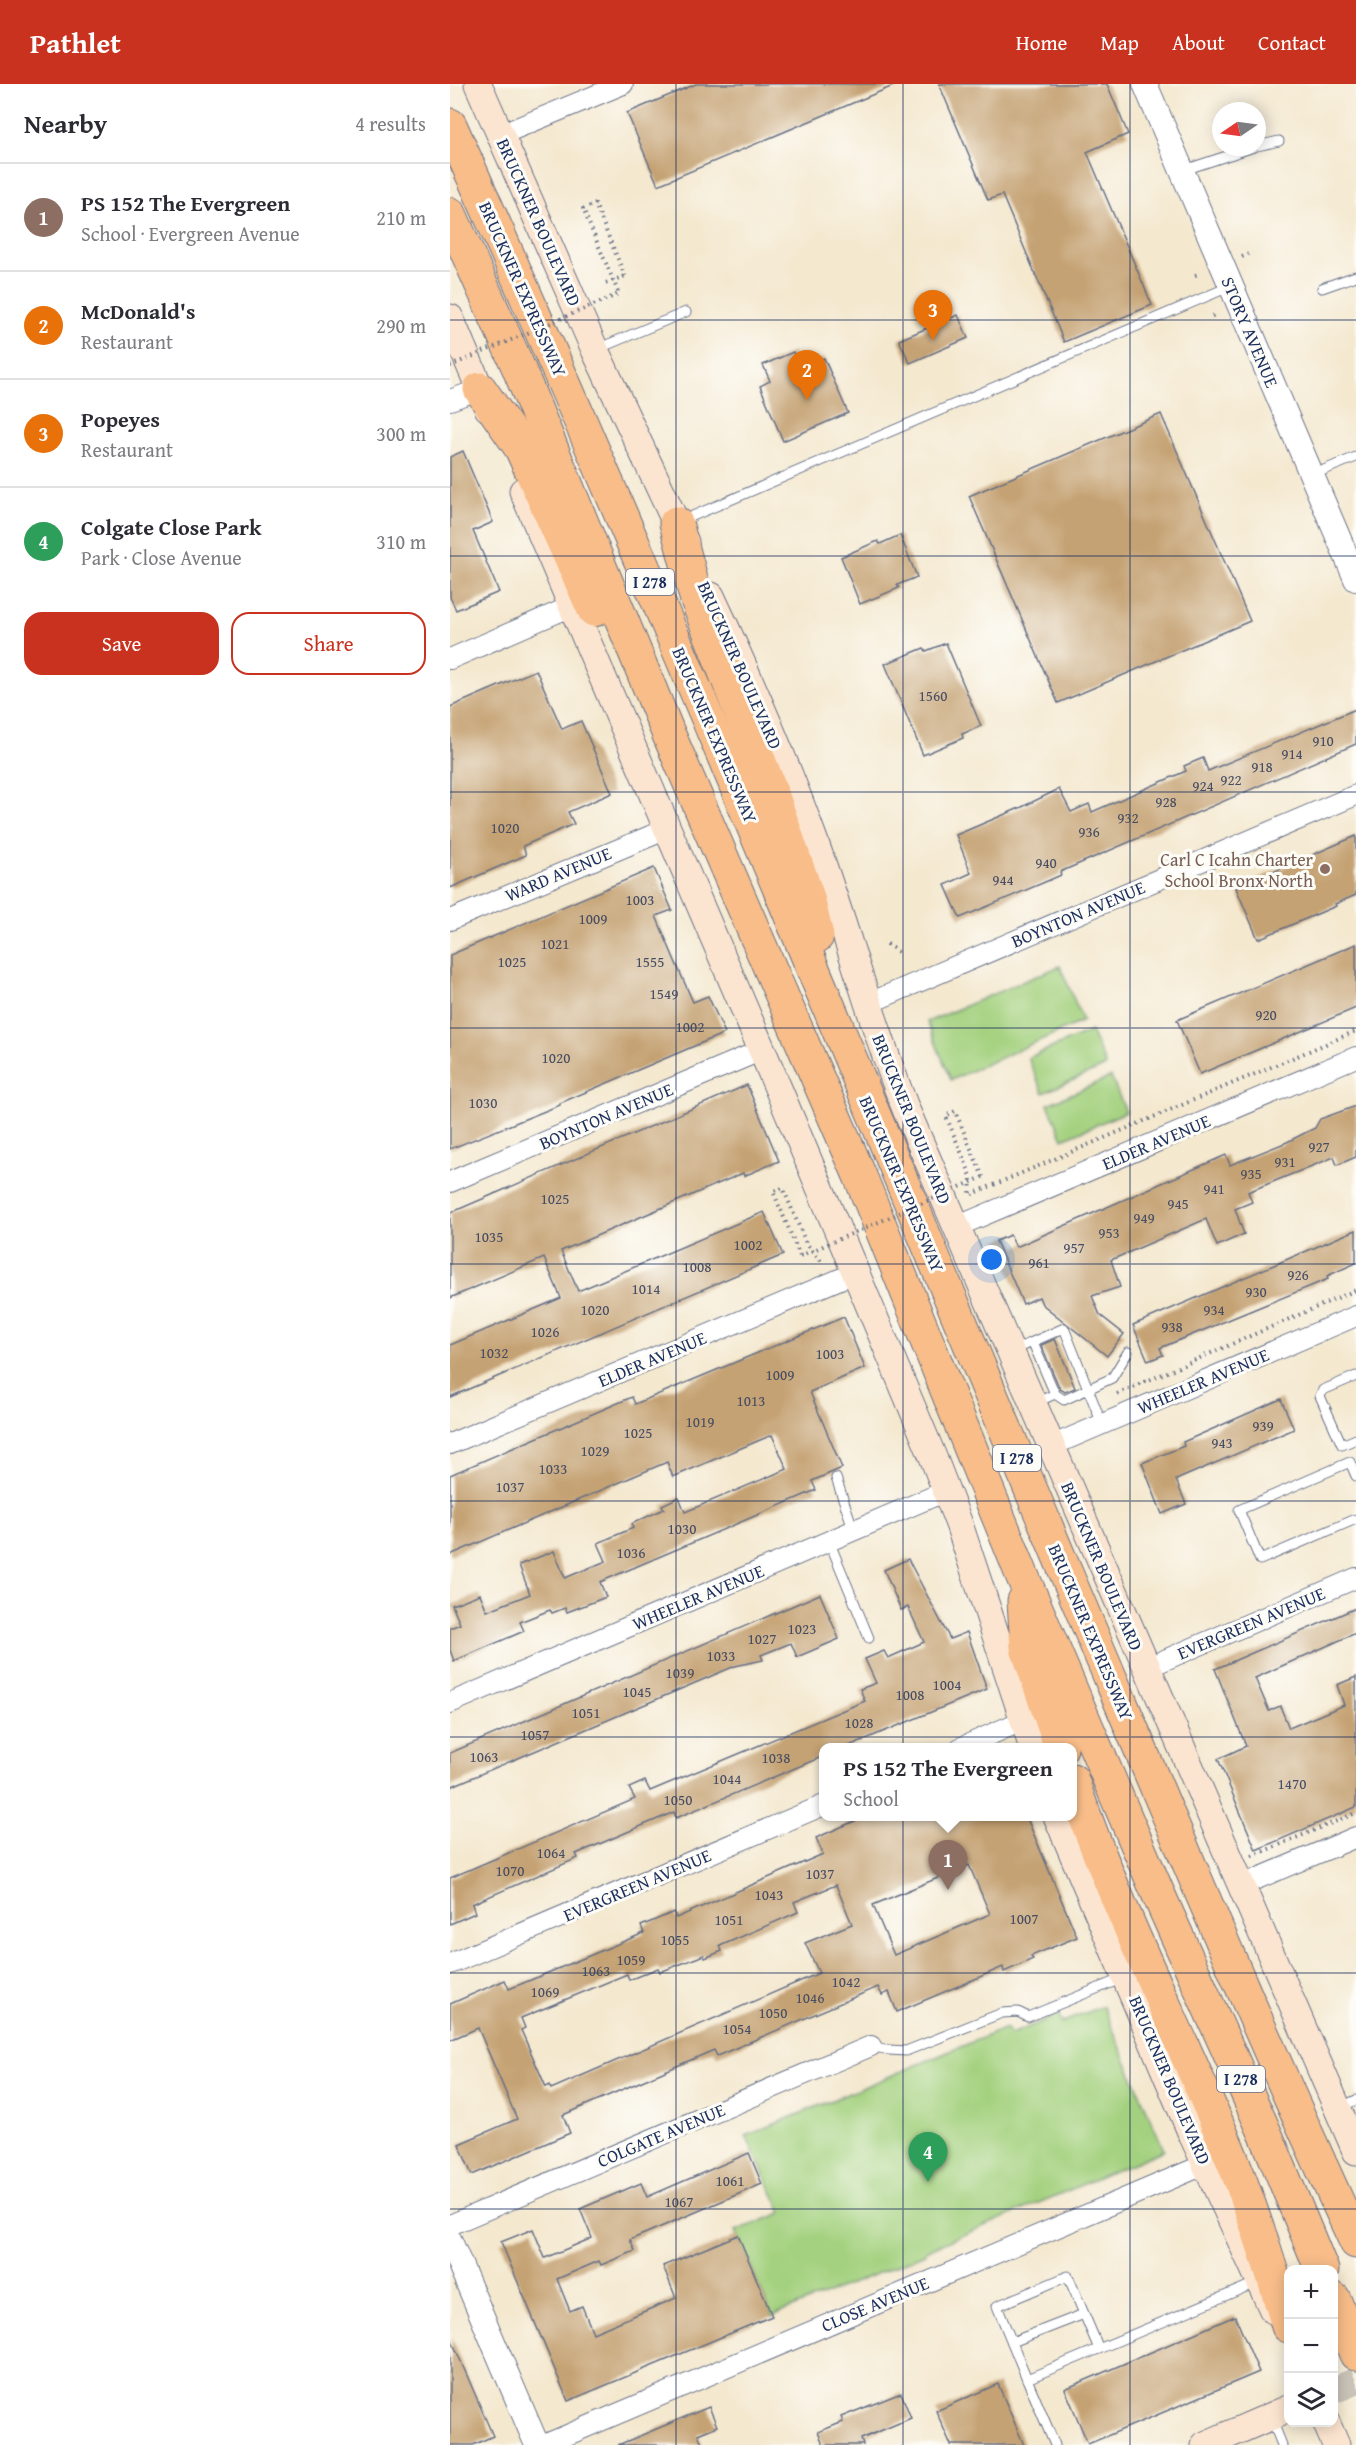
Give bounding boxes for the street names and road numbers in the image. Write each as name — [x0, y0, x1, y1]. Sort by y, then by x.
street label: BRUCKNER BOULEVARD — [490, 134, 588, 310]
street label: BRUCKNER EXPRESSWAY — [472, 197, 574, 381]
street label: STORY AVENUE — [1215, 272, 1285, 392]
road number: I 278 — [626, 569, 674, 595]
street label: BRUCKNER BOULEVARD — [691, 577, 789, 753]
street label: BRUCKNER EXPRESSWAY — [666, 643, 764, 827]
street label: WARD AVENUE — [501, 839, 615, 909]
street label: BOYNTON AVENUE — [1007, 874, 1149, 954]
street label: BRUCKNER BOULEVARD — [866, 1030, 958, 1208]
street label: BOYNTON AVENUE — [535, 1076, 677, 1156]
street label: BRUCKNER EXPRESSWAY — [853, 1092, 951, 1276]
street label: ELDER AVENUE — [1098, 1107, 1214, 1177]
street label: ELDER AVENUE — [594, 1324, 710, 1394]
street label: WHEELER AVENUE — [1133, 1341, 1273, 1421]
road number: I 278 — [993, 1445, 1041, 1471]
street label: BRUCKNER BOULEVARD — [1054, 1477, 1150, 1655]
street label: BRUCKNER EXPRESSWAY — [1042, 1540, 1140, 1724]
street label: WHEELER AVENUE — [628, 1557, 768, 1637]
street label: EVERGREEN AVENUE — [1173, 1580, 1329, 1666]
street label: EVERGREEN AVENUE — [559, 1842, 715, 1928]
street label: BRUCKNER BOULEVARD — [1122, 1991, 1218, 2169]
road number: I 278 — [1217, 2066, 1265, 2092]
street label: COLGATE AVENUE — [593, 2096, 729, 2174]
street label: CLOSE AVENUE — [817, 2269, 933, 2339]

